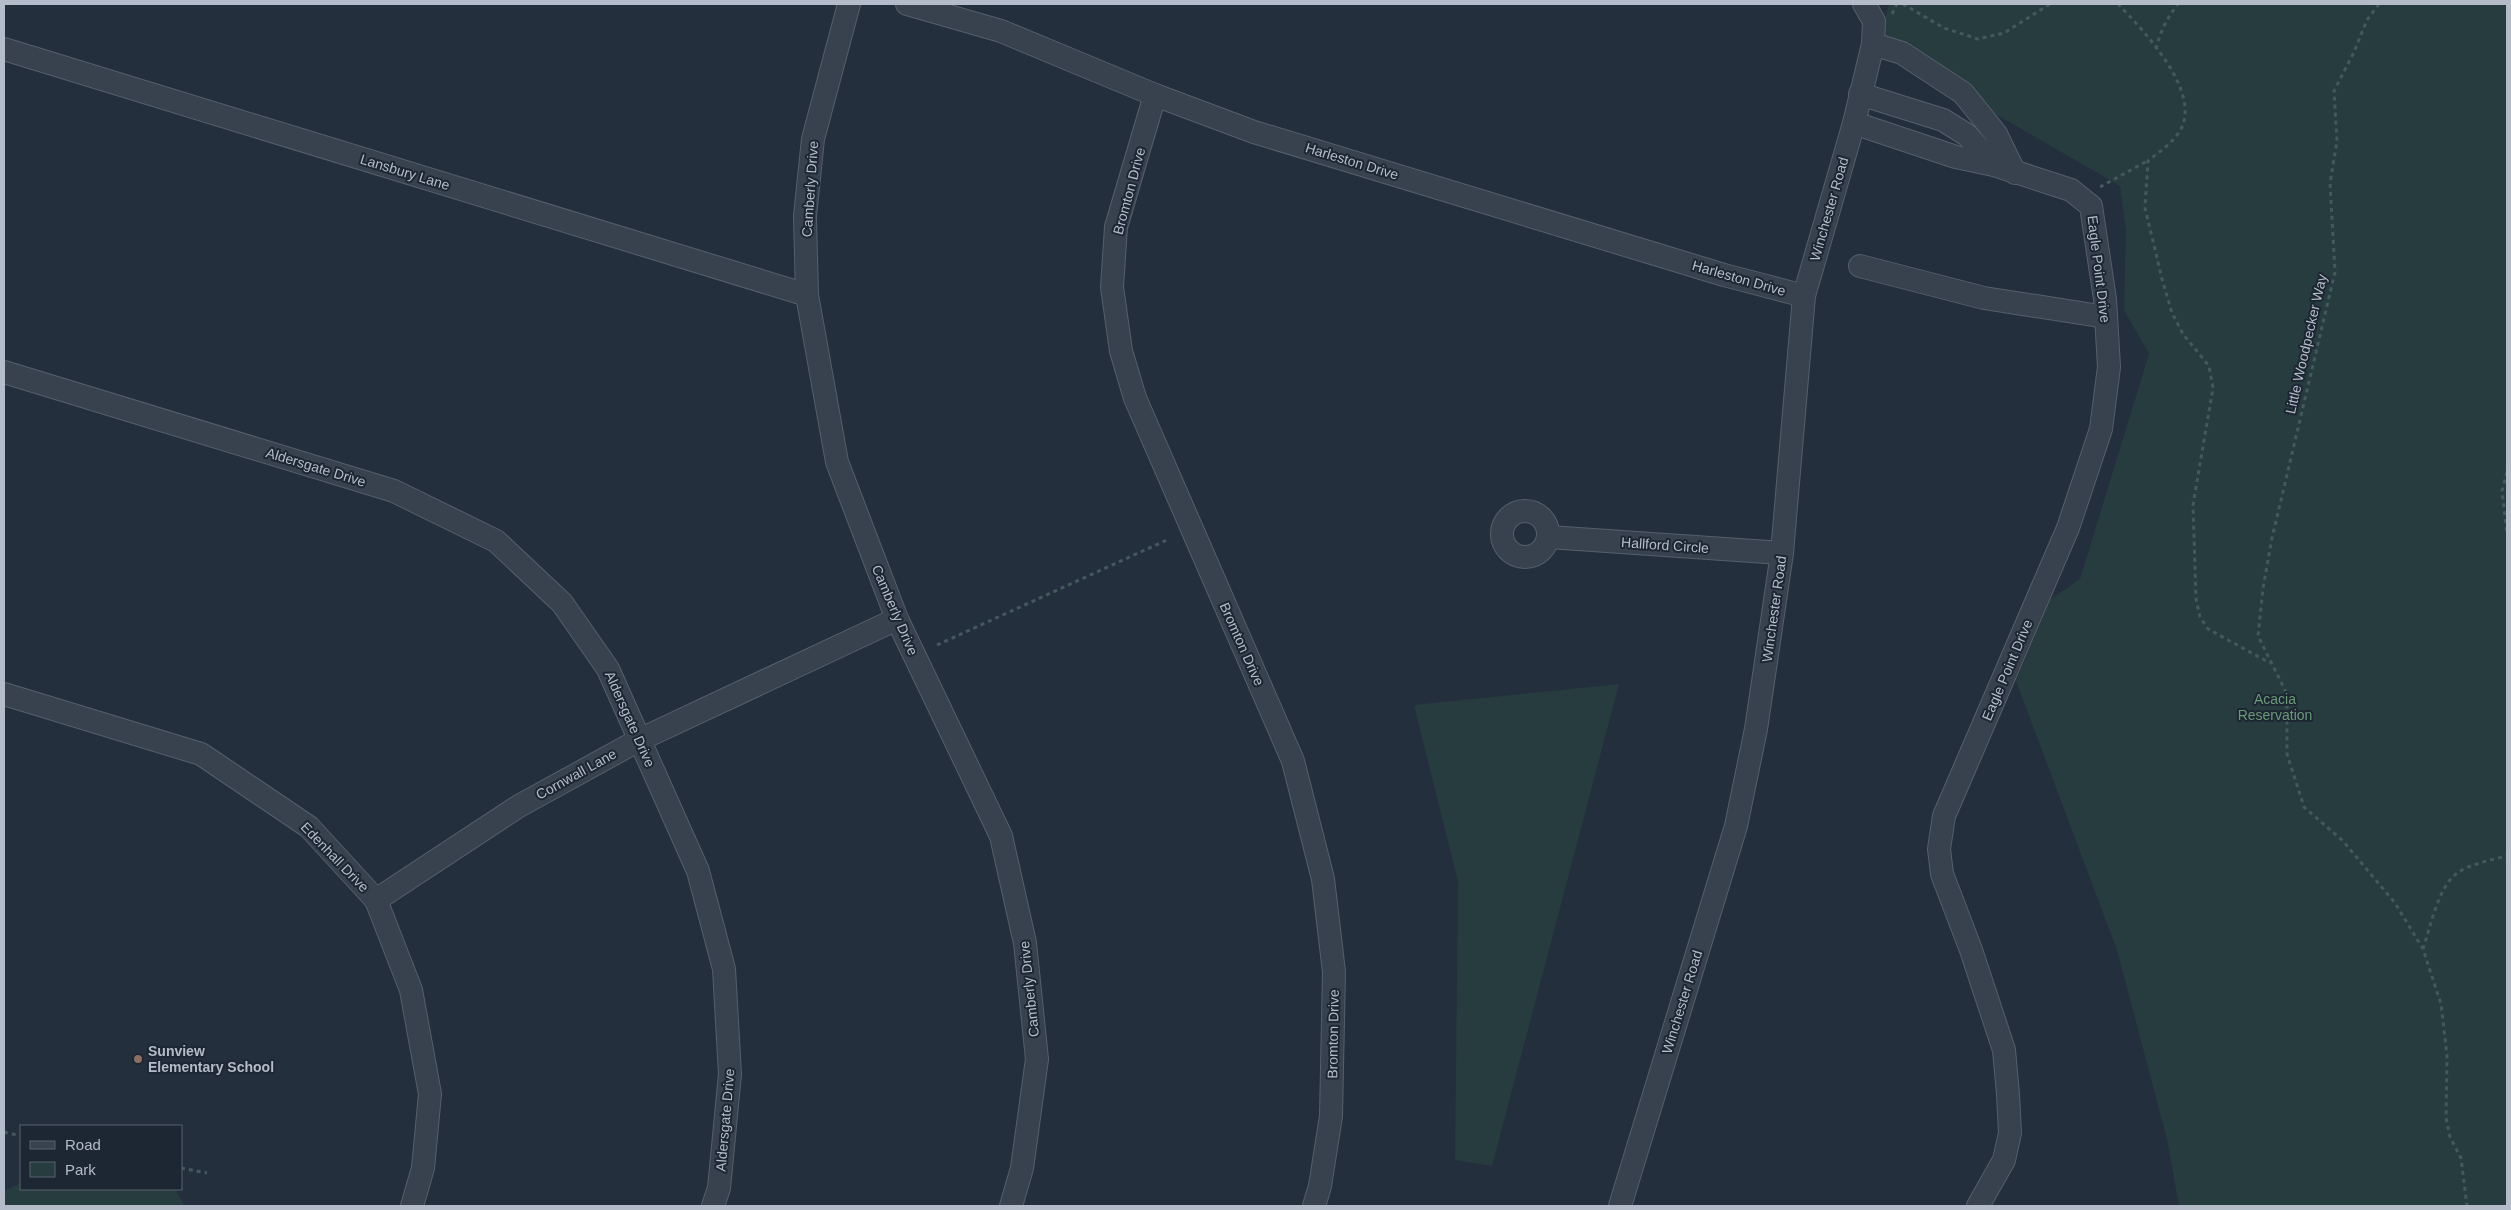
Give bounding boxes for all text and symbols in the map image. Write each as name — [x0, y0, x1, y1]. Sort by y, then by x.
street label: Harleston Drive — [1304, 139, 1401, 183]
street label: Camberly Drive — [799, 140, 821, 238]
street label: Bromton Drive — [1110, 146, 1148, 236]
street label: Lansbury Lane — [358, 151, 452, 193]
street label: Winchester Road — [1807, 155, 1851, 263]
street label: Eagle Point Drive — [2084, 214, 2114, 324]
street label: Harleston Drive — [1690, 257, 1788, 299]
street label: Little Woodpecker Way — [2282, 272, 2330, 416]
street label: Aldersgate Drive — [264, 444, 368, 490]
street label: Hallford Circle — [1621, 534, 1710, 556]
street label: Winchester Road — [1759, 555, 1789, 663]
street label: Camberly Drive — [869, 562, 921, 658]
street label: Bromton Drive — [1216, 600, 1268, 688]
street label: Eagle Point Drive — [1979, 617, 2036, 723]
street label: Aldersgate Drive — [602, 668, 658, 770]
park label: Acacia Reservation — [2238, 691, 2312, 723]
street label: Cornwall Lane — [533, 745, 619, 803]
street label: Edenhall Drive — [298, 819, 373, 895]
street label: Camberly Drive — [1016, 940, 1042, 1038]
street label: Winchester Road — [1659, 948, 1705, 1056]
street label: Bromton Drive — [1324, 989, 1342, 1079]
place label: Sunview Elementary School — [148, 1043, 274, 1075]
marker: Sunview Elementary School — [132, 1053, 144, 1065]
street label: Aldersgate Drive — [713, 1068, 737, 1172]
legend — [20, 1125, 182, 1190]
text: Road — [65, 1136, 101, 1153]
text: Park — [65, 1161, 96, 1178]

